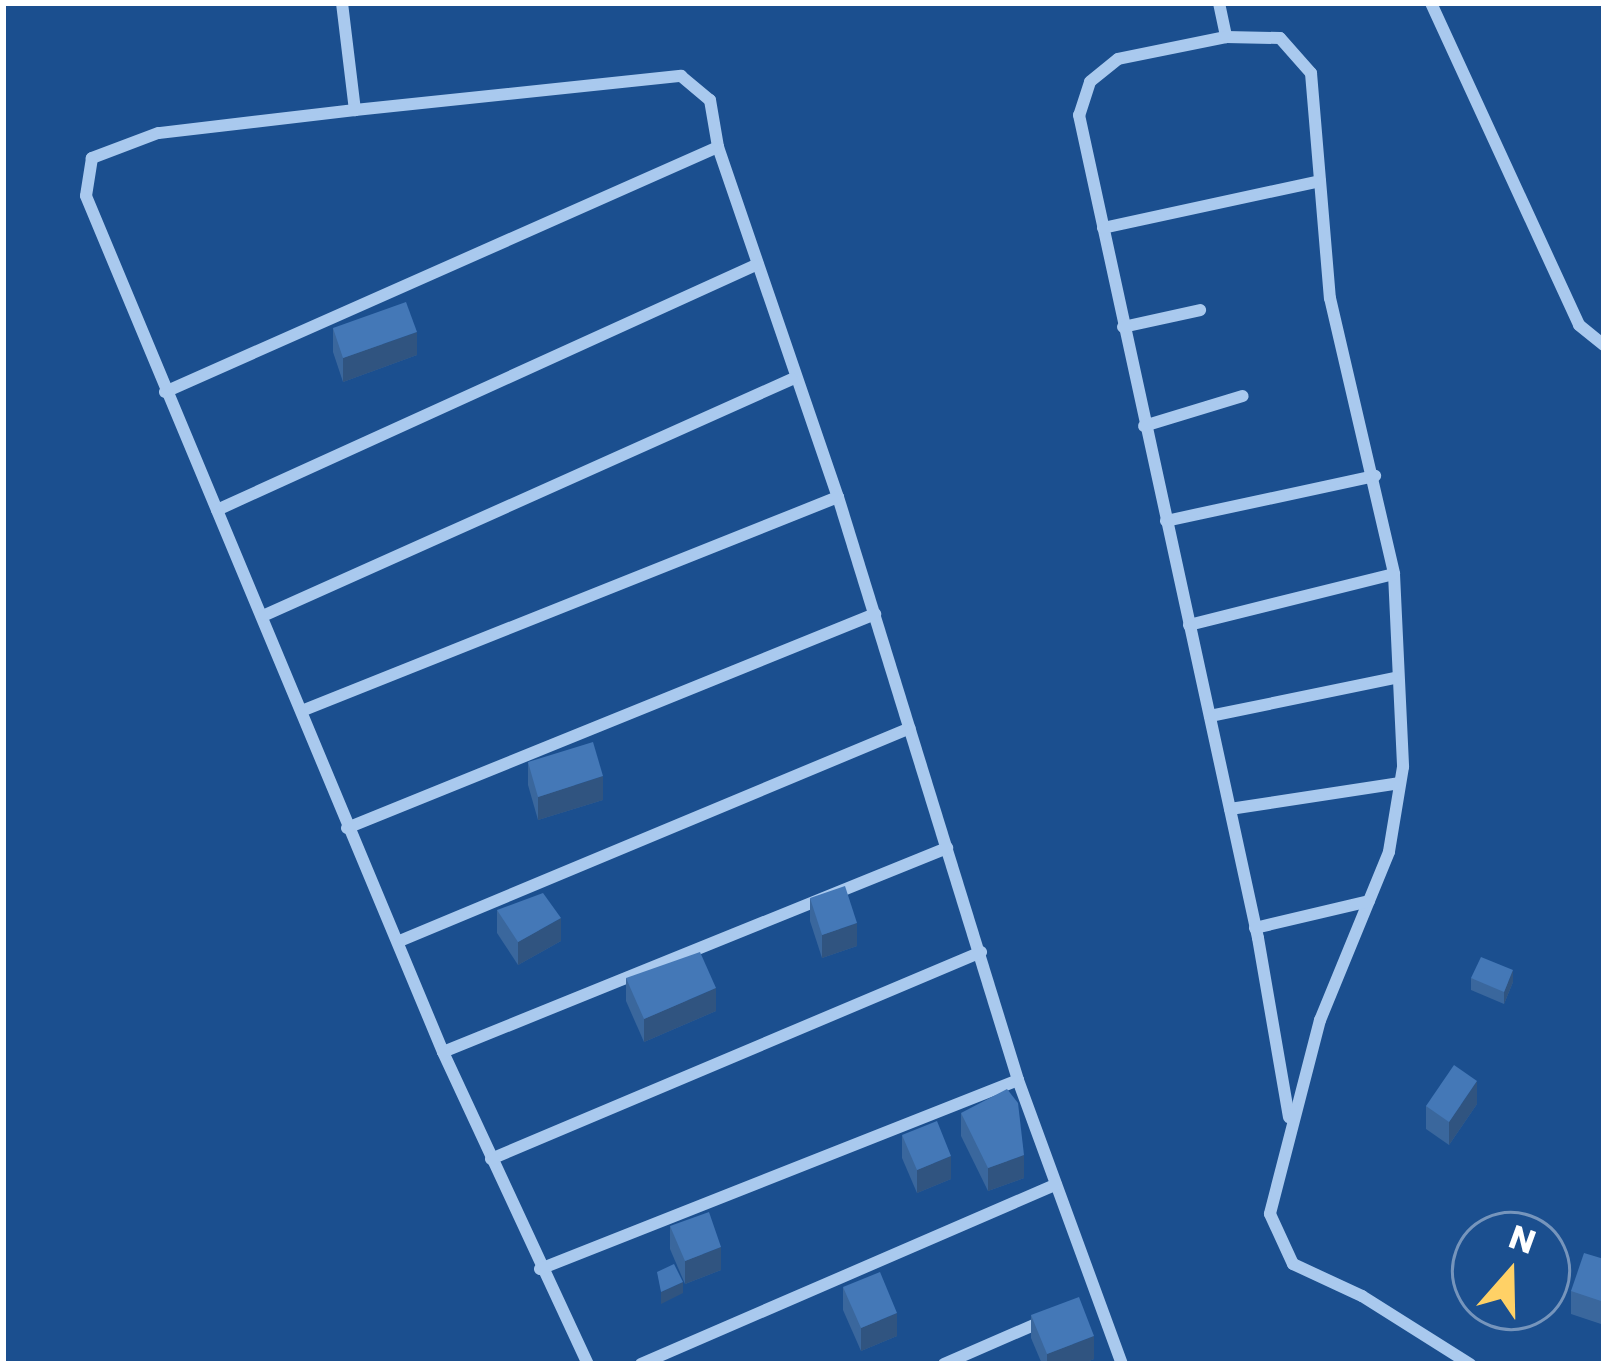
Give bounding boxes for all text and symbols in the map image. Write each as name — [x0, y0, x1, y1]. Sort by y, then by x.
north arrow — [1451, 1211, 1571, 1331]
text: N — [1503, 1213, 1542, 1266]

